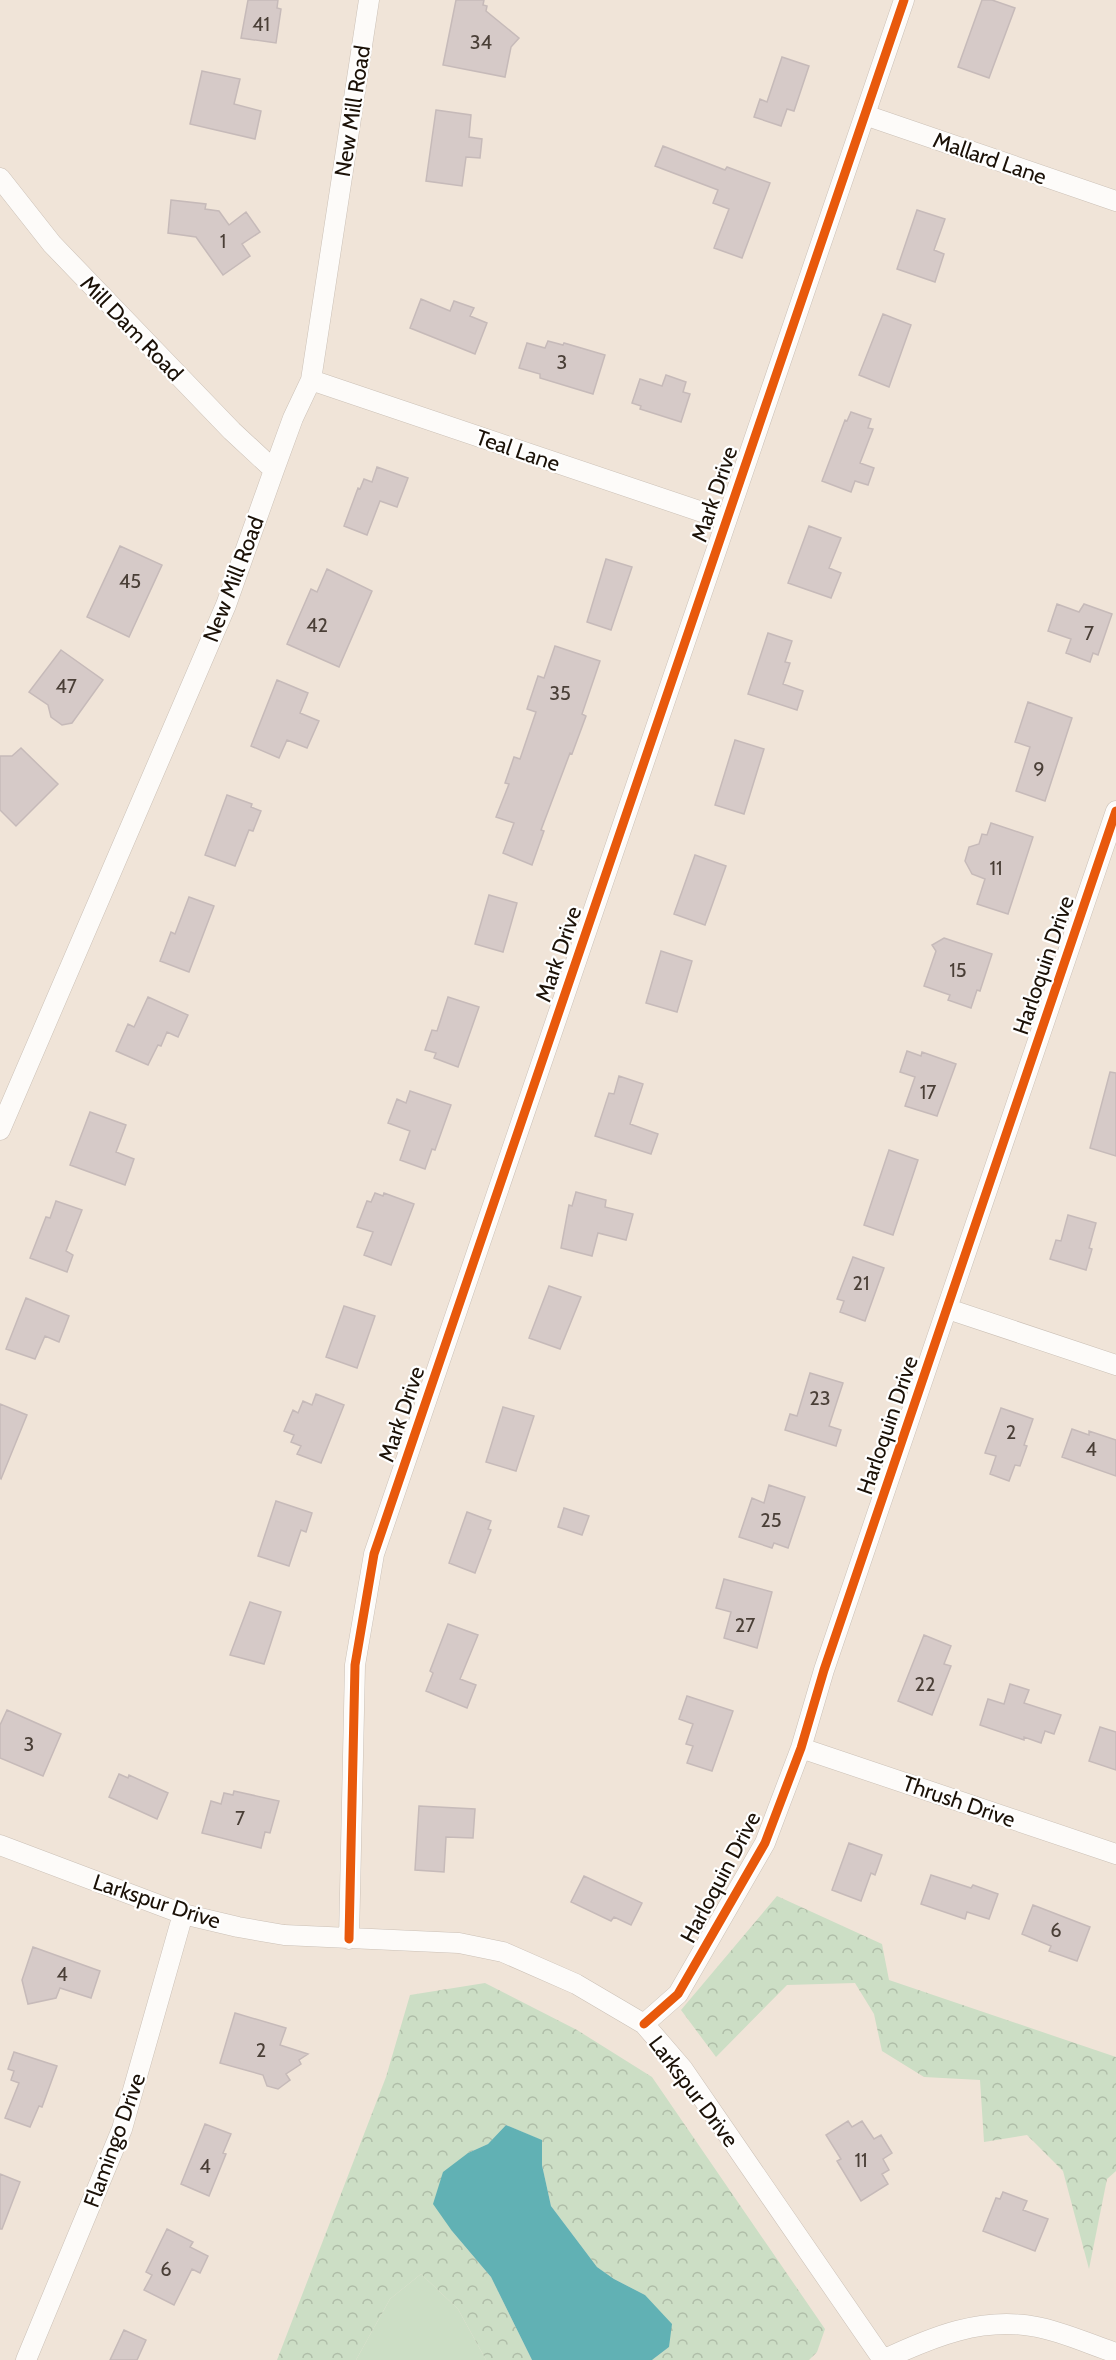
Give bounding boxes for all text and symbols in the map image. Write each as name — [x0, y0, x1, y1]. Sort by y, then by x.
house number: 41 — [252, 12, 270, 36]
house number: 34 — [470, 30, 493, 54]
street label: New Mill Road — [329, 43, 376, 179]
street label: Mallard Lane — [930, 126, 1050, 190]
house number: 1 — [220, 229, 226, 253]
street label: Mill Dam Road — [75, 270, 189, 387]
house number: 3 — [557, 350, 567, 374]
street label: Teal Lane — [472, 424, 563, 477]
street label: Mark Drive — [686, 443, 743, 546]
street label: New Mill Road — [197, 512, 270, 646]
house number: 45 — [119, 569, 141, 593]
house number: 42 — [306, 613, 328, 637]
house number: 7 — [1084, 621, 1094, 645]
house number: 47 — [55, 674, 77, 698]
house number: 35 — [549, 681, 571, 705]
house number: 9 — [1033, 757, 1045, 781]
house number: 11 — [989, 856, 1003, 880]
street label: Harloquin Drive — [1007, 892, 1080, 1038]
street label: Mark Drive — [530, 903, 587, 1006]
house number: 15 — [949, 958, 967, 982]
house number: 17 — [920, 1080, 936, 1104]
house number: 21 — [853, 1271, 870, 1295]
street label: Harloquin Drive — [851, 1352, 924, 1498]
street label: Mark Drive — [373, 1363, 430, 1466]
house number: 23 — [809, 1386, 831, 1410]
house number: 2 — [1006, 1420, 1016, 1444]
house number: 4 — [1085, 1437, 1097, 1461]
house number: 25 — [760, 1508, 782, 1532]
house number: 27 — [735, 1613, 755, 1637]
house number: 22 — [915, 1672, 935, 1696]
house number: 3 — [24, 1732, 34, 1756]
street label: Thrush Drive — [899, 1770, 1019, 1833]
house number: 7 — [235, 1806, 245, 1830]
street label: Harloquin Drive — [674, 1807, 766, 1948]
street label: Larkspur Drive — [90, 1868, 224, 1935]
house number: 6 — [1050, 1918, 1062, 1942]
house number: 4 — [56, 1962, 68, 1986]
street label: Larkspur Drive — [643, 2030, 744, 2152]
house number: 2 — [256, 2038, 266, 2062]
street label: Flamingo Drive — [78, 2069, 151, 2211]
house number: 11 — [854, 2148, 868, 2172]
house number: 4 — [199, 2154, 211, 2178]
house number: 6 — [160, 2257, 172, 2281]

